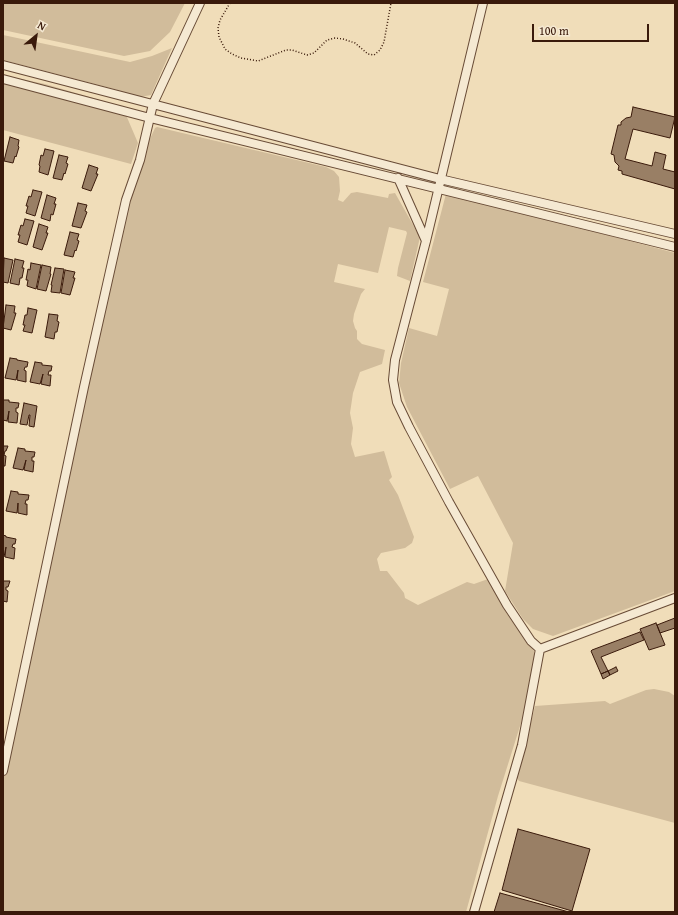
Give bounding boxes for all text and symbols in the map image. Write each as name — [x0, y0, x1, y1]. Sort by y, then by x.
north arrow — [16, 16, 56, 56]
scale bar — [534, 16, 651, 42]
text: N — [35, 17, 49, 34]
text: 100 m — [539, 22, 569, 39]

